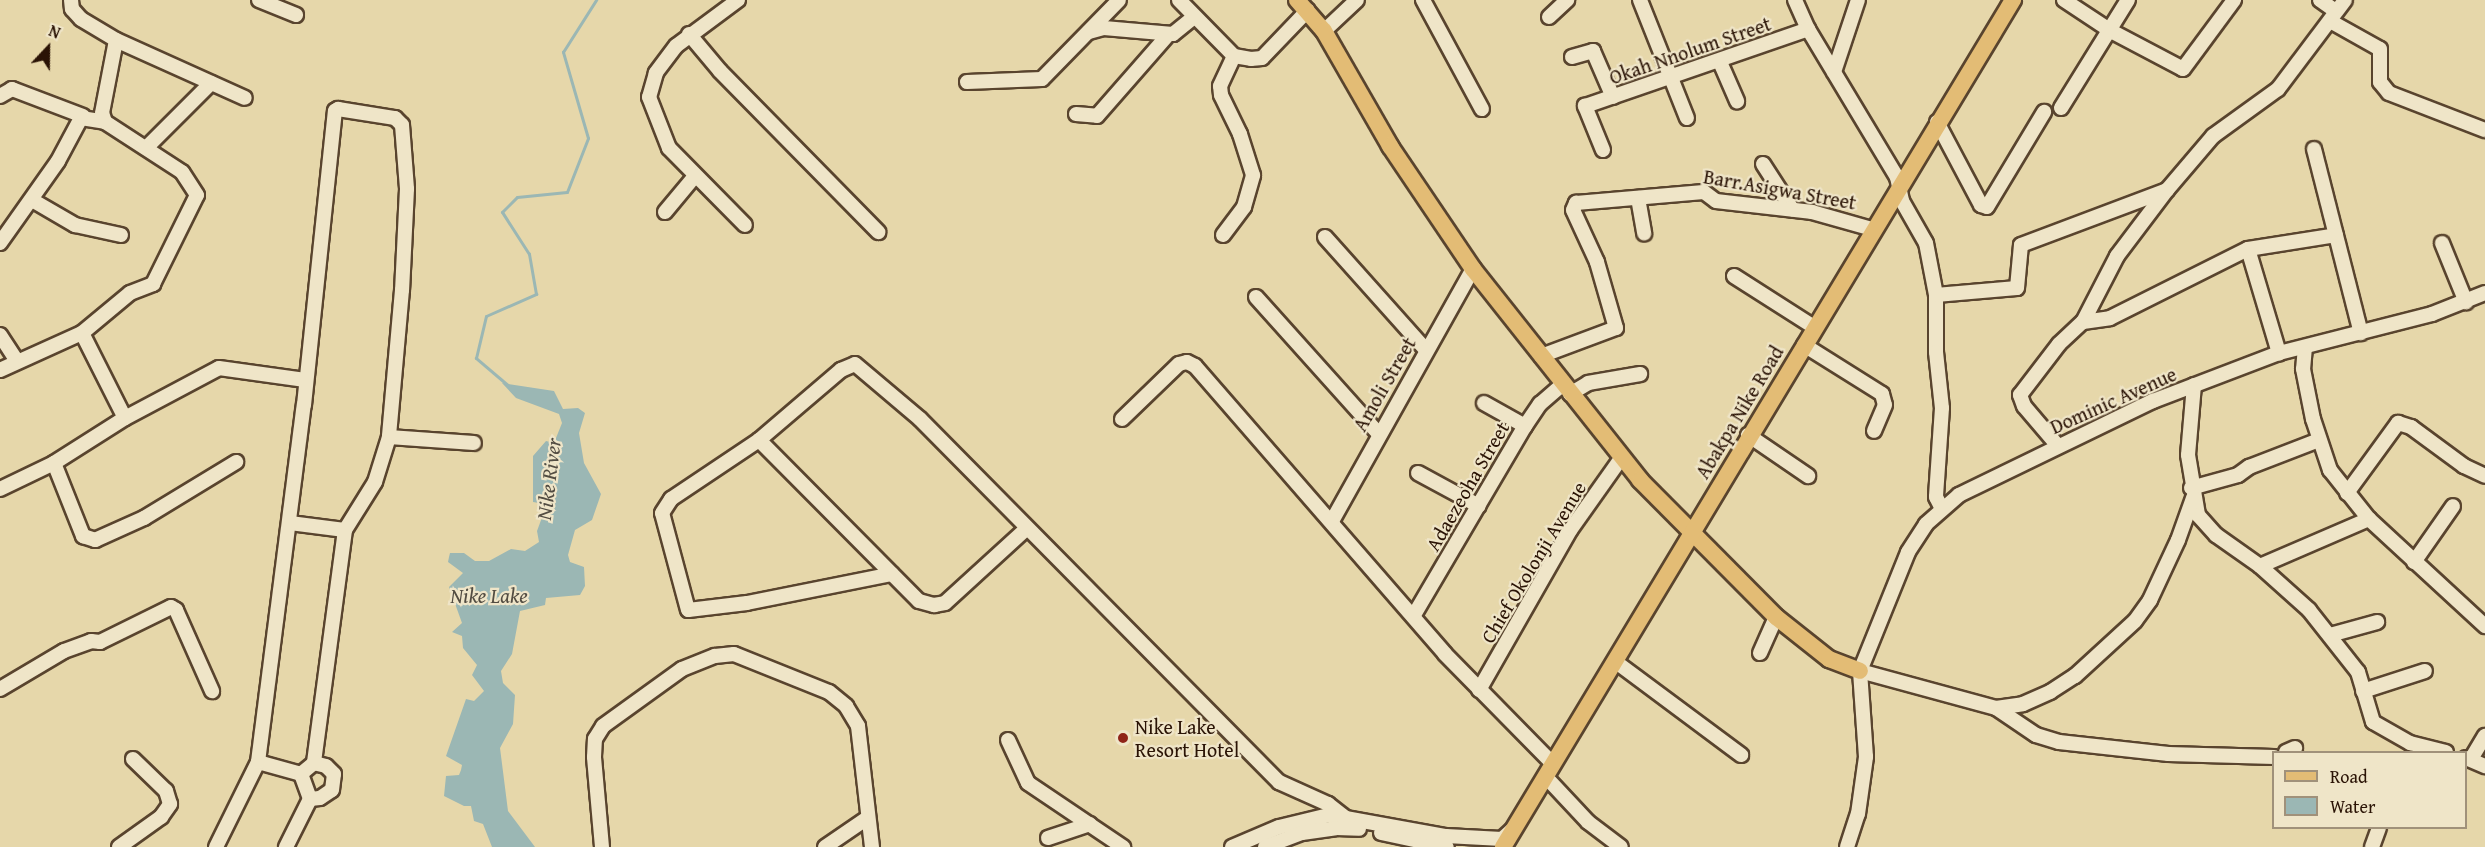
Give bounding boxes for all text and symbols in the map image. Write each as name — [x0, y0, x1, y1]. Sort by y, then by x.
street label: Okah Nnolum Street — [1606, 11, 1774, 89]
north arrow — [18, 18, 78, 78]
text: N — [45, 18, 64, 44]
street label: Barr.Asigwa Street — [1702, 164, 1858, 214]
street label: Amoli Street — [1347, 333, 1421, 435]
street label: Abakpa Nike Road — [1690, 341, 1788, 483]
street label: Dominic Avenue — [2046, 361, 2180, 439]
street label: Adaezeoha Street — [1420, 417, 1514, 555]
water label: Nike River — [531, 436, 567, 522]
street label: Chief Okolonji Avenue — [1475, 477, 1591, 647]
water label: Nike Lake — [450, 583, 528, 609]
place label: Nike Lake Resort Hotel — [1135, 714, 1239, 761]
marker: Nike Lake Resort Hotel — [1116, 731, 1130, 745]
legend — [2272, 751, 2467, 829]
text: Road — [2330, 763, 2368, 790]
text: Water — [2330, 793, 2375, 820]

